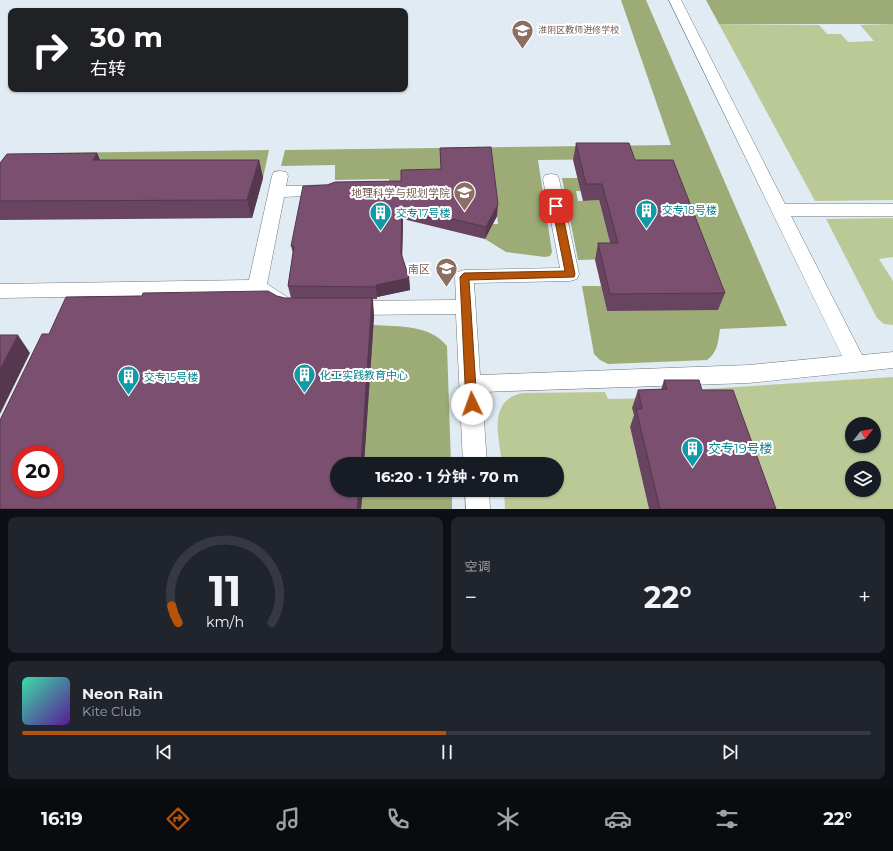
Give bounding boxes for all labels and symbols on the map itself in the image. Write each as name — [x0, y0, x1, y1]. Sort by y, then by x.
school or university icon: 淮阴区教师进修学校 — [509, 17, 535, 50]
place label: 淮阴区教师进修学校 — [538, 24, 620, 35]
school or university icon: 地理科学与规划学院 — [452, 180, 478, 213]
place label: 地理科学与规划学院 — [351, 186, 450, 200]
pin — [539, 189, 573, 223]
building icon: 交专18号楼 — [634, 197, 660, 230]
building icon: 交专17号楼 — [367, 200, 393, 233]
place label: 交专18号楼 — [662, 203, 717, 217]
place label: 交专17号楼 — [396, 206, 450, 220]
school or university icon: 南区 — [433, 256, 459, 289]
place label: 南区 — [408, 262, 430, 276]
building icon: 化工实践教育中心 — [291, 362, 317, 395]
building icon: 交专15号楼 — [115, 364, 141, 397]
place label: 化工实践教育中心 — [320, 368, 408, 382]
place label: 交专15号楼 — [144, 370, 198, 384]
position arrow — [451, 383, 493, 425]
north arrow — [845, 417, 881, 453]
building icon: 交专19号楼 — [679, 435, 705, 468]
place label: 交专19号楼 — [708, 440, 773, 456]
speed limit sign: 20 — [12, 445, 64, 497]

